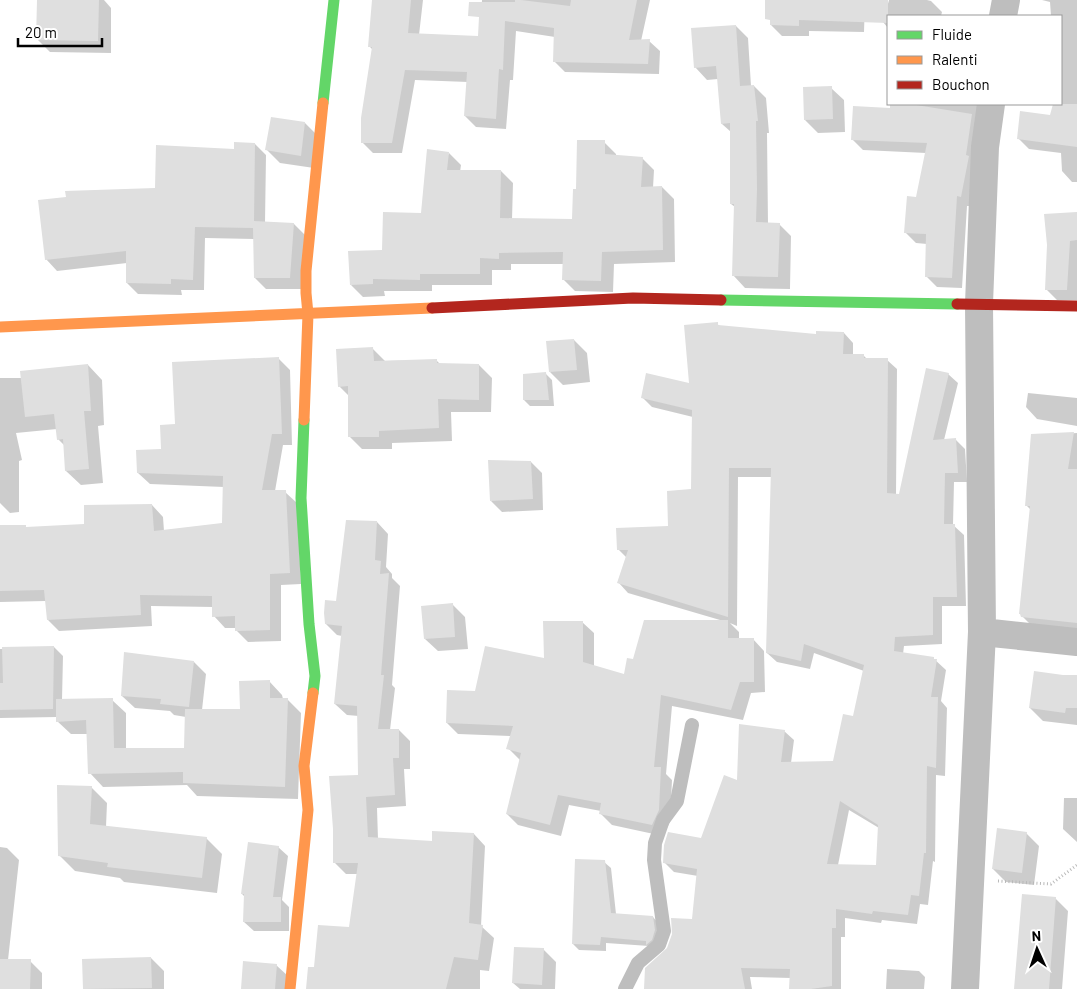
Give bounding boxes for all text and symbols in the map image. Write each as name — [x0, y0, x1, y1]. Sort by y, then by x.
scale bar — [18, 15, 101, 47]
legend — [887, 15, 1062, 105]
text: 20 m — [25, 23, 57, 41]
text: Fluide — [932, 25, 972, 43]
text: Ralenti — [932, 50, 978, 68]
text: Bouchon — [932, 75, 990, 93]
north arrow — [1012, 924, 1062, 974]
text: N — [1031, 927, 1041, 944]

